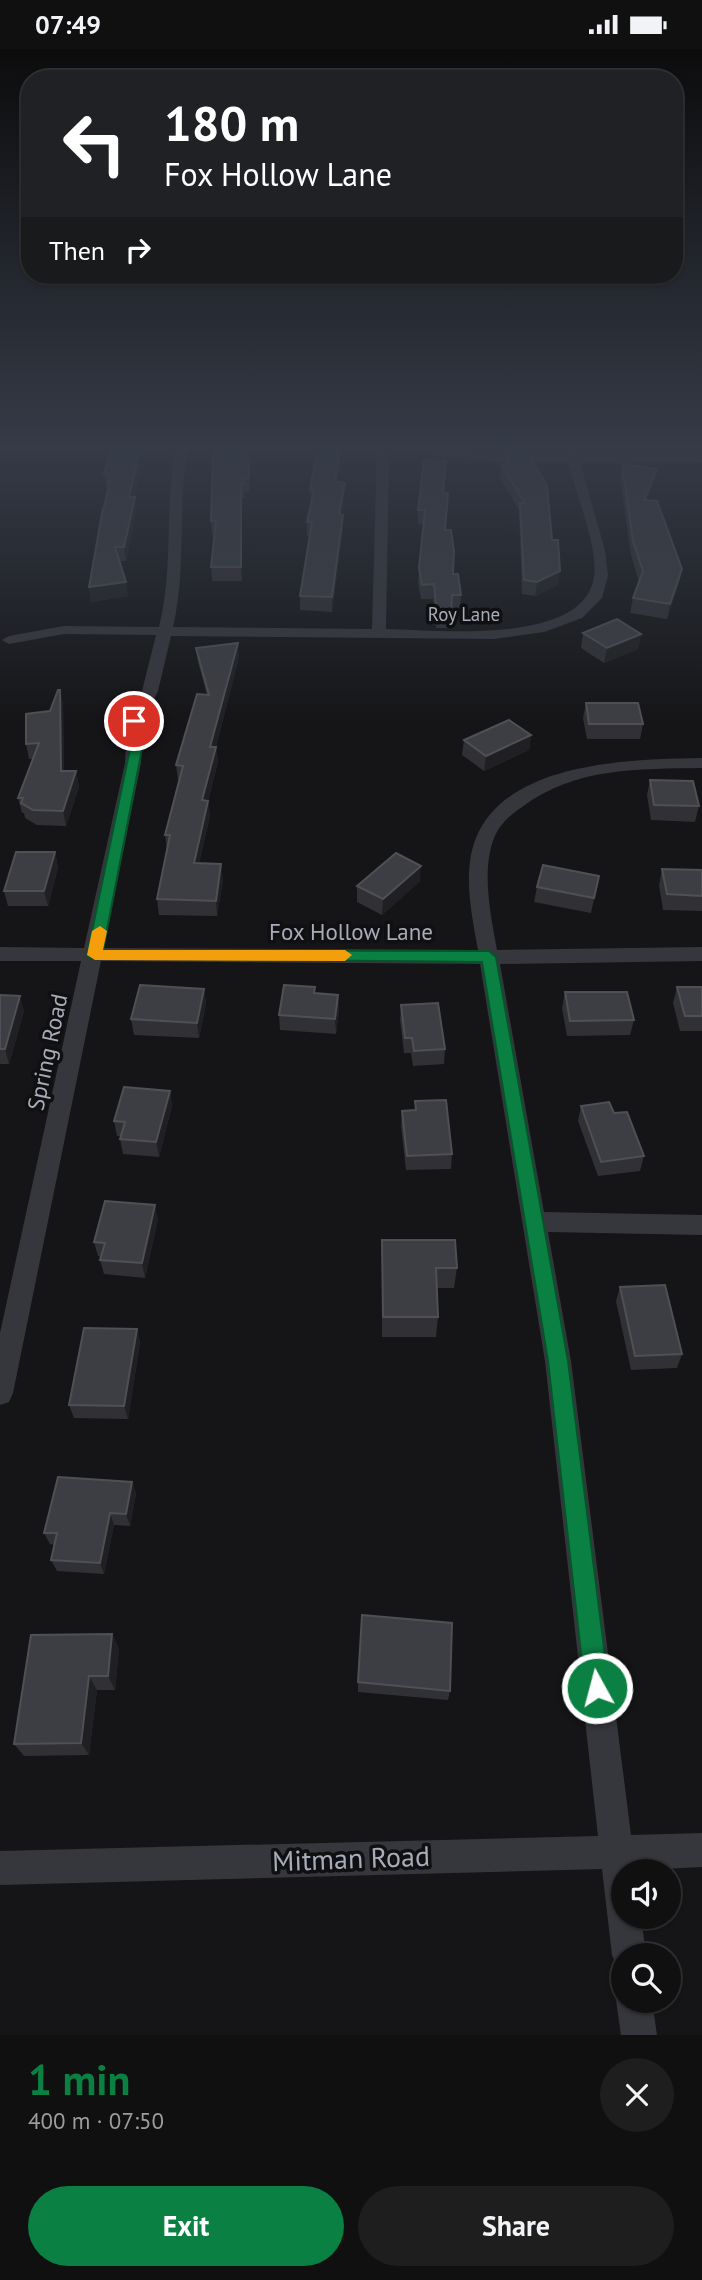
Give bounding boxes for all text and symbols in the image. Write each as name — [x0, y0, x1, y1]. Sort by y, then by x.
text: 07:49 — [35, 8, 101, 41]
text: 180 m — [164, 91, 299, 155]
icon: left — [49, 98, 140, 189]
text: Fox Hollow Lane — [164, 153, 392, 195]
icon: right — [119, 231, 157, 269]
text: Then — [49, 234, 105, 267]
street label: Roy Lane — [428, 602, 500, 626]
pin — [104, 691, 164, 751]
icon: arrive — [115, 702, 153, 740]
street label: Fox Hollow Lane — [269, 917, 433, 946]
street label: Spring Road — [21, 991, 73, 1113]
position arrow — [560, 1651, 634, 1725]
street label: Mitman Road — [271, 1837, 431, 1879]
map controls — [611, 1859, 681, 2013]
button: sound — [611, 1859, 681, 1929]
button: search — [611, 1943, 681, 2013]
text: 1 min — [28, 2052, 130, 2107]
button: close — [600, 2058, 674, 2132]
text: 400 m · 07:50 — [28, 2106, 164, 2135]
button: Exit — [28, 2186, 344, 2266]
button: Share — [358, 2186, 674, 2266]

